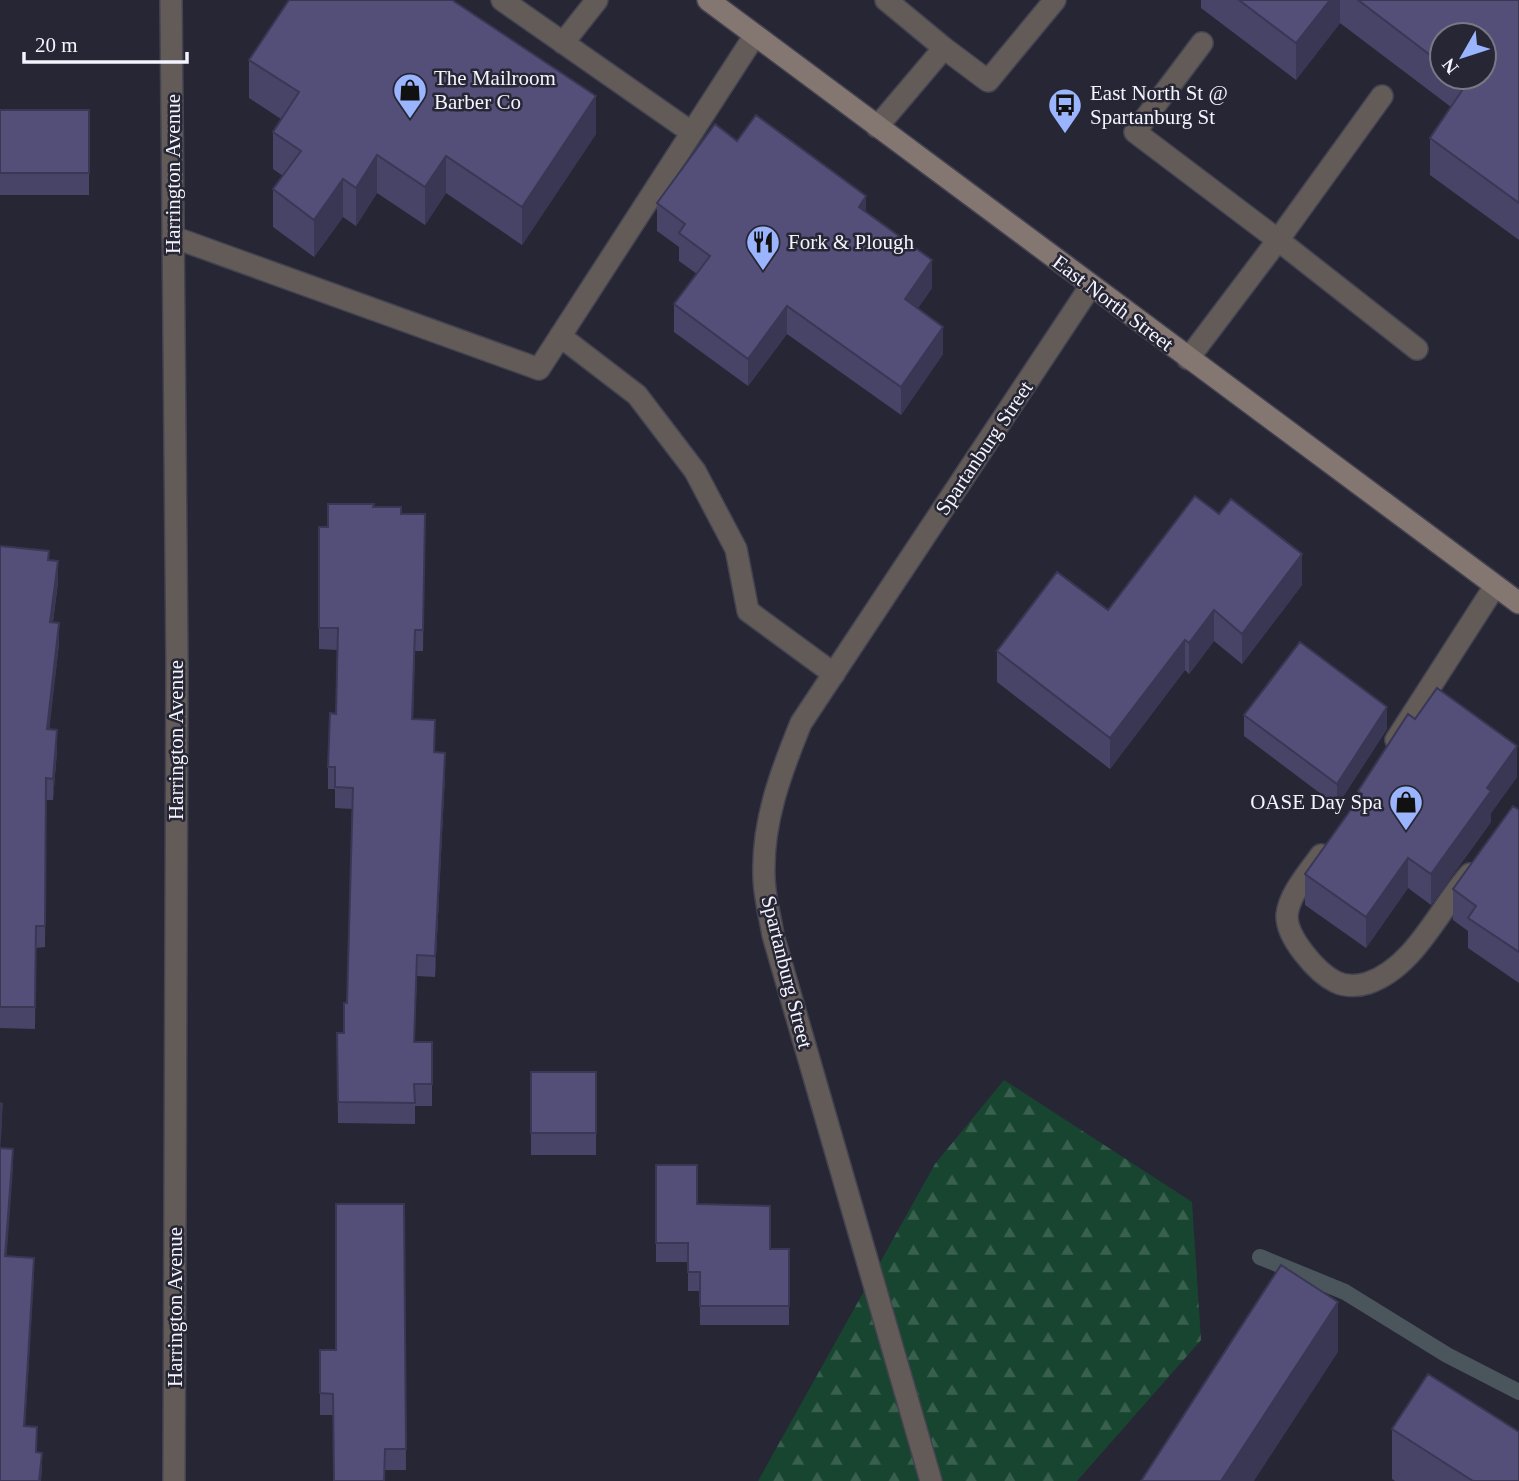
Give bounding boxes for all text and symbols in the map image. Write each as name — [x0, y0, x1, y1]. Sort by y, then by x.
scale bar — [24, 21, 187, 65]
north arrow — [1428, 21, 1498, 91]
text: 20 m — [35, 33, 78, 57]
text: N — [1438, 54, 1463, 78]
place label: The Mailroom Barber Co — [434, 66, 556, 114]
shop icon: The Mailroom Barber Co — [391, 71, 429, 120]
place label: East North St @ Spartanburg St — [1090, 81, 1228, 129]
bus stop icon: East North St @ Spartanburg St — [1046, 86, 1084, 135]
street label: Harrington Avenue — [161, 94, 185, 254]
restaurant icon: Fork & Plough — [744, 223, 782, 272]
place label: Fork & Plough — [788, 230, 915, 254]
street label: East North Street — [1048, 250, 1178, 356]
street label: Spartanburg Street — [930, 376, 1038, 520]
street label: Harrington Avenue — [164, 660, 188, 820]
shop icon: OASE Day Spa — [1387, 783, 1425, 832]
place label: OASE Day Spa — [1250, 790, 1383, 814]
street label: Spartanburg Street — [756, 893, 818, 1051]
street label: Harrington Avenue — [163, 1227, 187, 1387]

